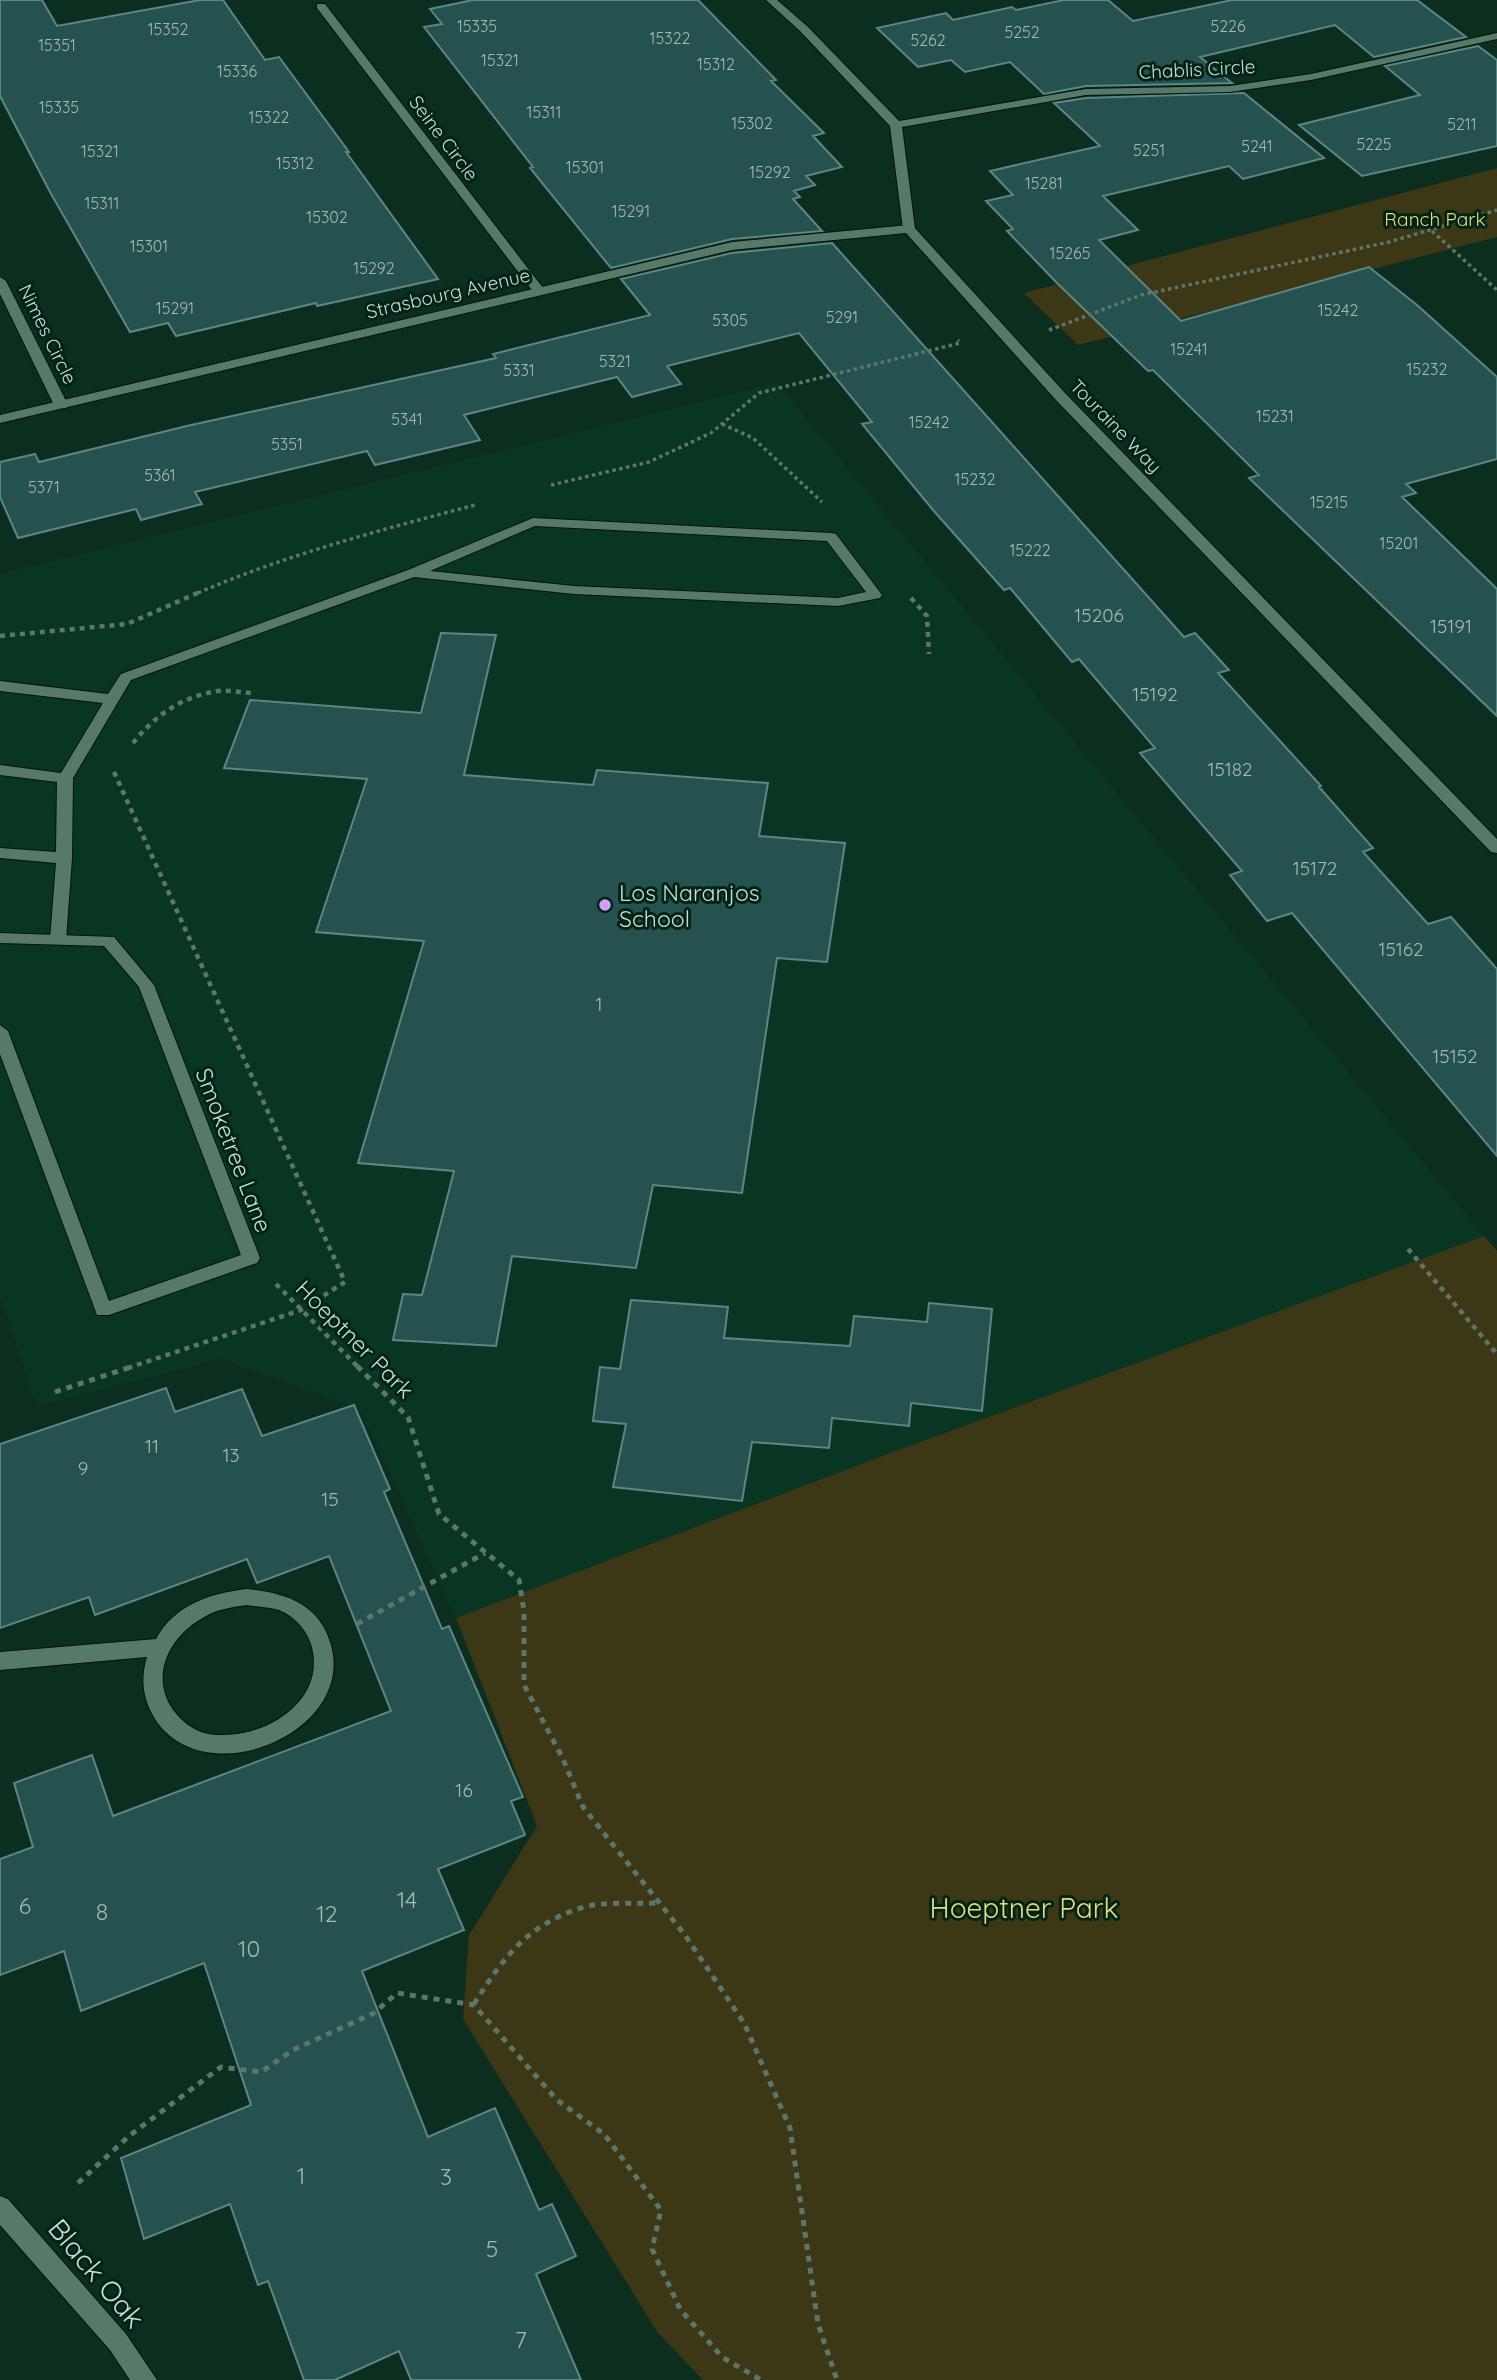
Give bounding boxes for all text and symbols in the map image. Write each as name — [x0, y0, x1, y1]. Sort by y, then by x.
house number: 15335 — [457, 16, 497, 36]
house number: 5226 — [1210, 16, 1246, 36]
house number: 15352 — [148, 19, 188, 39]
house number: 5252 — [1004, 22, 1040, 42]
house number: 15322 — [650, 28, 691, 48]
house number: 5262 — [910, 30, 946, 50]
house number: 15351 — [38, 35, 76, 55]
house number: 15321 — [481, 50, 519, 70]
house number: 15312 — [697, 54, 735, 74]
street label: Chablis Circle — [1138, 54, 1256, 84]
house number: 15336 — [217, 61, 257, 81]
street label: Seine Circle — [404, 91, 484, 185]
house number: 15335 — [39, 97, 79, 117]
house number: 15311 — [527, 102, 561, 122]
house number: 15322 — [249, 107, 290, 127]
house number: 15302 — [731, 113, 773, 133]
house number: 5211 — [1447, 114, 1477, 134]
house number: 5225 — [1356, 134, 1392, 154]
house number: 5241 — [1241, 136, 1273, 156]
house number: 5251 — [1133, 140, 1165, 160]
house number: 15321 — [81, 141, 119, 161]
house number: 15312 — [276, 153, 314, 173]
house number: 15301 — [566, 157, 604, 177]
house number: 15292 — [749, 162, 791, 182]
house number: 15281 — [1025, 173, 1063, 193]
house number: 15311 — [85, 193, 119, 213]
house number: 15291 — [612, 201, 650, 221]
house number: 15302 — [306, 207, 348, 227]
park label: Ranch Park — [1384, 207, 1486, 231]
house number: 15301 — [130, 236, 168, 256]
house number: 15265 — [1050, 243, 1090, 263]
house number: 15292 — [353, 258, 395, 278]
street label: Strasbourg Avenue — [364, 262, 532, 324]
street label: Nimes Circle — [14, 280, 82, 388]
house number: 15291 — [156, 298, 194, 318]
house number: 15242 — [1318, 300, 1358, 320]
house number: 5291 — [826, 307, 858, 327]
house number: 5305 — [712, 310, 748, 330]
house number: 15241 — [1170, 339, 1208, 359]
house number: 5321 — [599, 351, 631, 371]
house number: 15232 — [1407, 359, 1448, 379]
house number: 5331 — [503, 360, 535, 380]
street label: Touraine Way — [1065, 374, 1167, 478]
house number: 15231 — [1256, 406, 1294, 426]
house number: 5341 — [391, 409, 423, 429]
house number: 15242 — [909, 412, 949, 432]
house number: 5351 — [271, 434, 303, 454]
house number: 5361 — [144, 465, 176, 485]
house number: 15232 — [955, 469, 996, 489]
house number: 5371 — [28, 477, 60, 497]
house number: 15215 — [1310, 492, 1348, 512]
house number: 15201 — [1380, 533, 1418, 553]
house number: 15222 — [1009, 540, 1051, 560]
house number: 15206 — [1074, 603, 1124, 627]
house number: 15191 — [1430, 614, 1472, 638]
house number: 15192 — [1132, 682, 1178, 706]
house number: 15182 — [1207, 757, 1253, 781]
house number: 15172 — [1293, 856, 1337, 880]
place label: Los Naranjos School — [619, 878, 760, 933]
marker: Los Naranjos School — [597, 897, 613, 913]
house number: 15162 — [1378, 937, 1424, 961]
house number: 1 — [595, 992, 603, 1016]
house number: 15152 — [1432, 1044, 1478, 1068]
street label: Smoketree Lane — [189, 1064, 279, 1236]
street label: Hoeptner Park — [290, 1274, 420, 1404]
house number: 11 — [145, 1434, 159, 1458]
house number: 13 — [223, 1443, 240, 1467]
house number: 9 — [78, 1456, 88, 1480]
house number: 15 — [321, 1487, 339, 1511]
house number: 16 — [455, 1778, 473, 1802]
house number: 14 — [397, 1885, 417, 1914]
park label: Hoeptner Park — [929, 1890, 1119, 1925]
house number: 6 — [19, 1891, 31, 1920]
house number: 8 — [96, 1897, 108, 1926]
house number: 12 — [316, 1899, 338, 1928]
house number: 10 — [238, 1934, 260, 1963]
house number: 1 — [297, 2161, 305, 2190]
house number: 3 — [440, 2162, 452, 2191]
street label: Black Oak — [41, 2211, 153, 2335]
house number: 5 — [486, 2234, 498, 2263]
house number: 7 — [515, 2325, 527, 2354]

